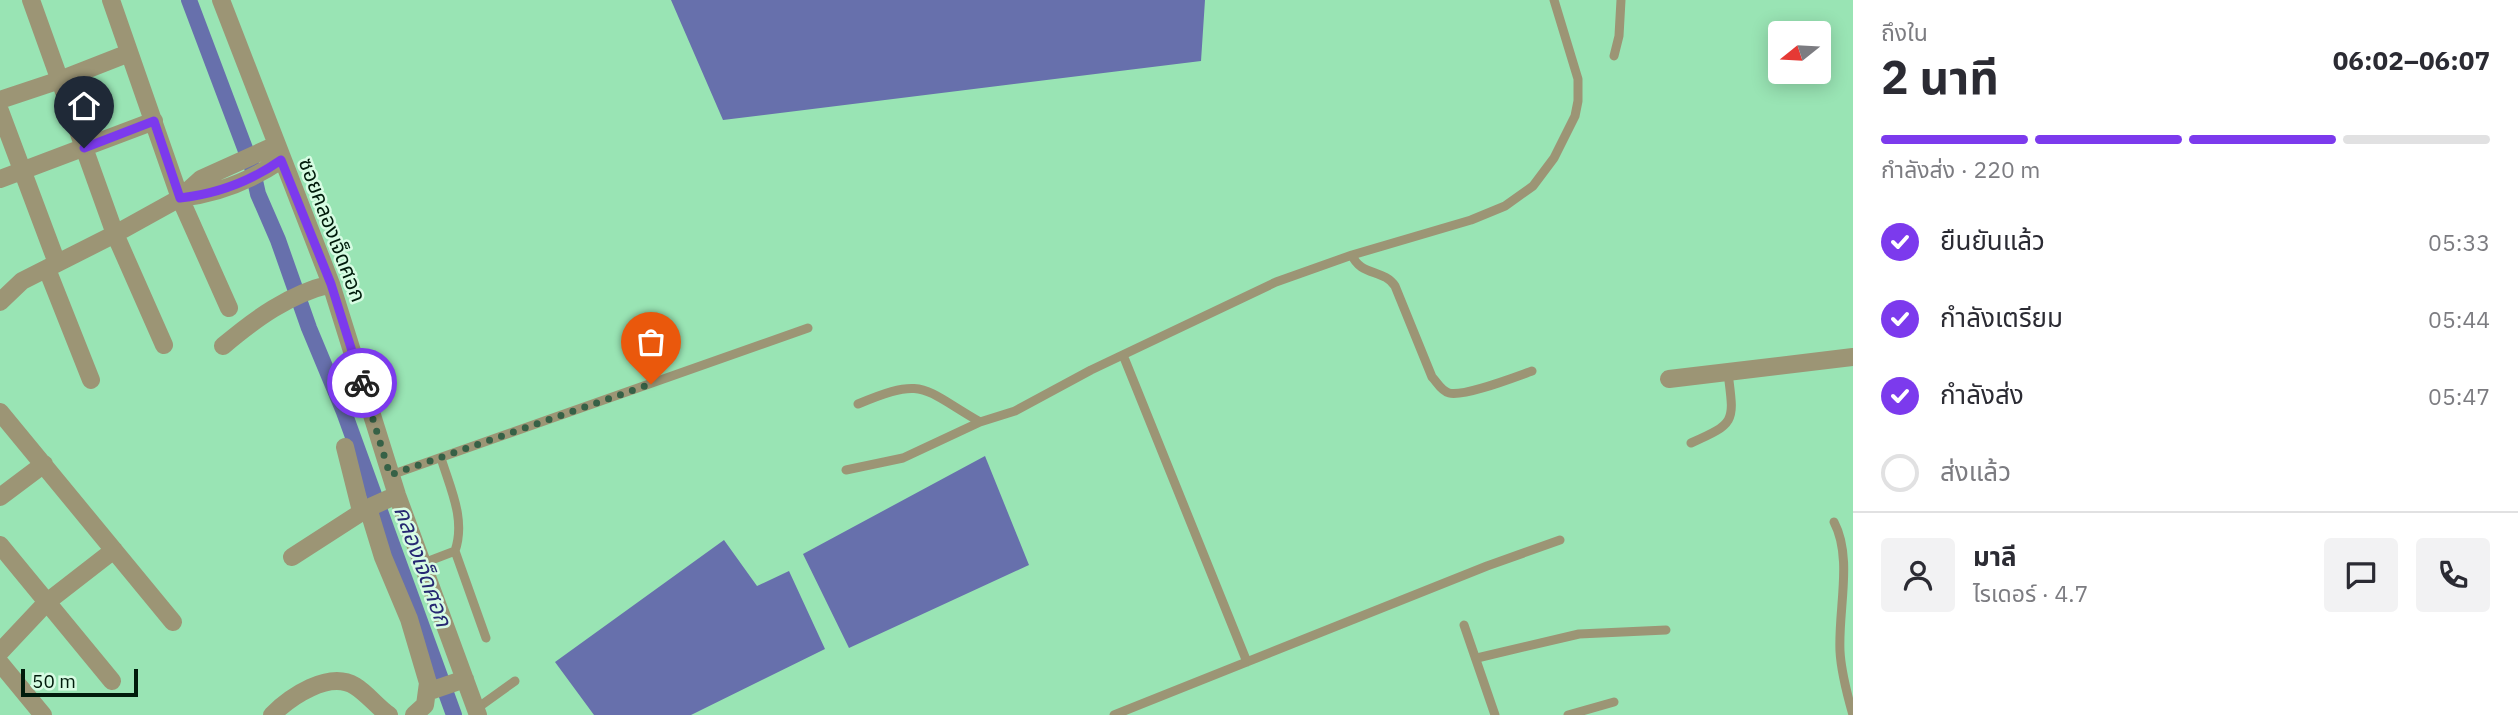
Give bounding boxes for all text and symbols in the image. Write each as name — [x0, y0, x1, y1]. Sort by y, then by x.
text: ถึงใน — [1881, 17, 1928, 47]
north arrow — [1768, 21, 1830, 84]
map controls — [1768, 21, 1831, 84]
text: 06:02–06:07 — [2333, 43, 2490, 77]
text: 2 นาที — [1881, 47, 1999, 107]
pin — [54, 76, 114, 148]
icon: home — [65, 87, 103, 125]
street label: ซอยคลองเจ็ดศอก — [293, 154, 373, 306]
text: กำลังส่ง · 220 m — [1881, 154, 2040, 184]
icon: check — [1881, 223, 1919, 261]
text: ยืนยันแล้ว — [1940, 223, 2045, 257]
text: 05:33 — [2428, 227, 2490, 257]
icon: check — [1881, 300, 1919, 338]
text: กำลังเตรียม — [1940, 300, 2063, 334]
text: 05:44 — [2428, 304, 2490, 334]
pin — [621, 312, 681, 384]
icon: bag — [632, 323, 670, 361]
courier — [327, 348, 397, 418]
icon: bike — [343, 364, 381, 402]
icon: check — [1881, 377, 1919, 415]
text: กำลังส่ง — [1940, 377, 2024, 411]
text: 05:47 — [2428, 381, 2490, 411]
text: ส่งแล้ว — [1940, 454, 2011, 488]
water label: คลองเจ็ดศอก — [388, 501, 460, 631]
button: person — [1881, 538, 1955, 612]
button: chat — [2324, 538, 2398, 612]
button: phone — [2416, 538, 2490, 612]
text: มาลี — [1973, 539, 2017, 573]
text: ไรเดอร์ · 4.7 — [1973, 578, 2088, 608]
scale bar — [21, 666, 138, 698]
text: 50 m — [32, 669, 76, 693]

